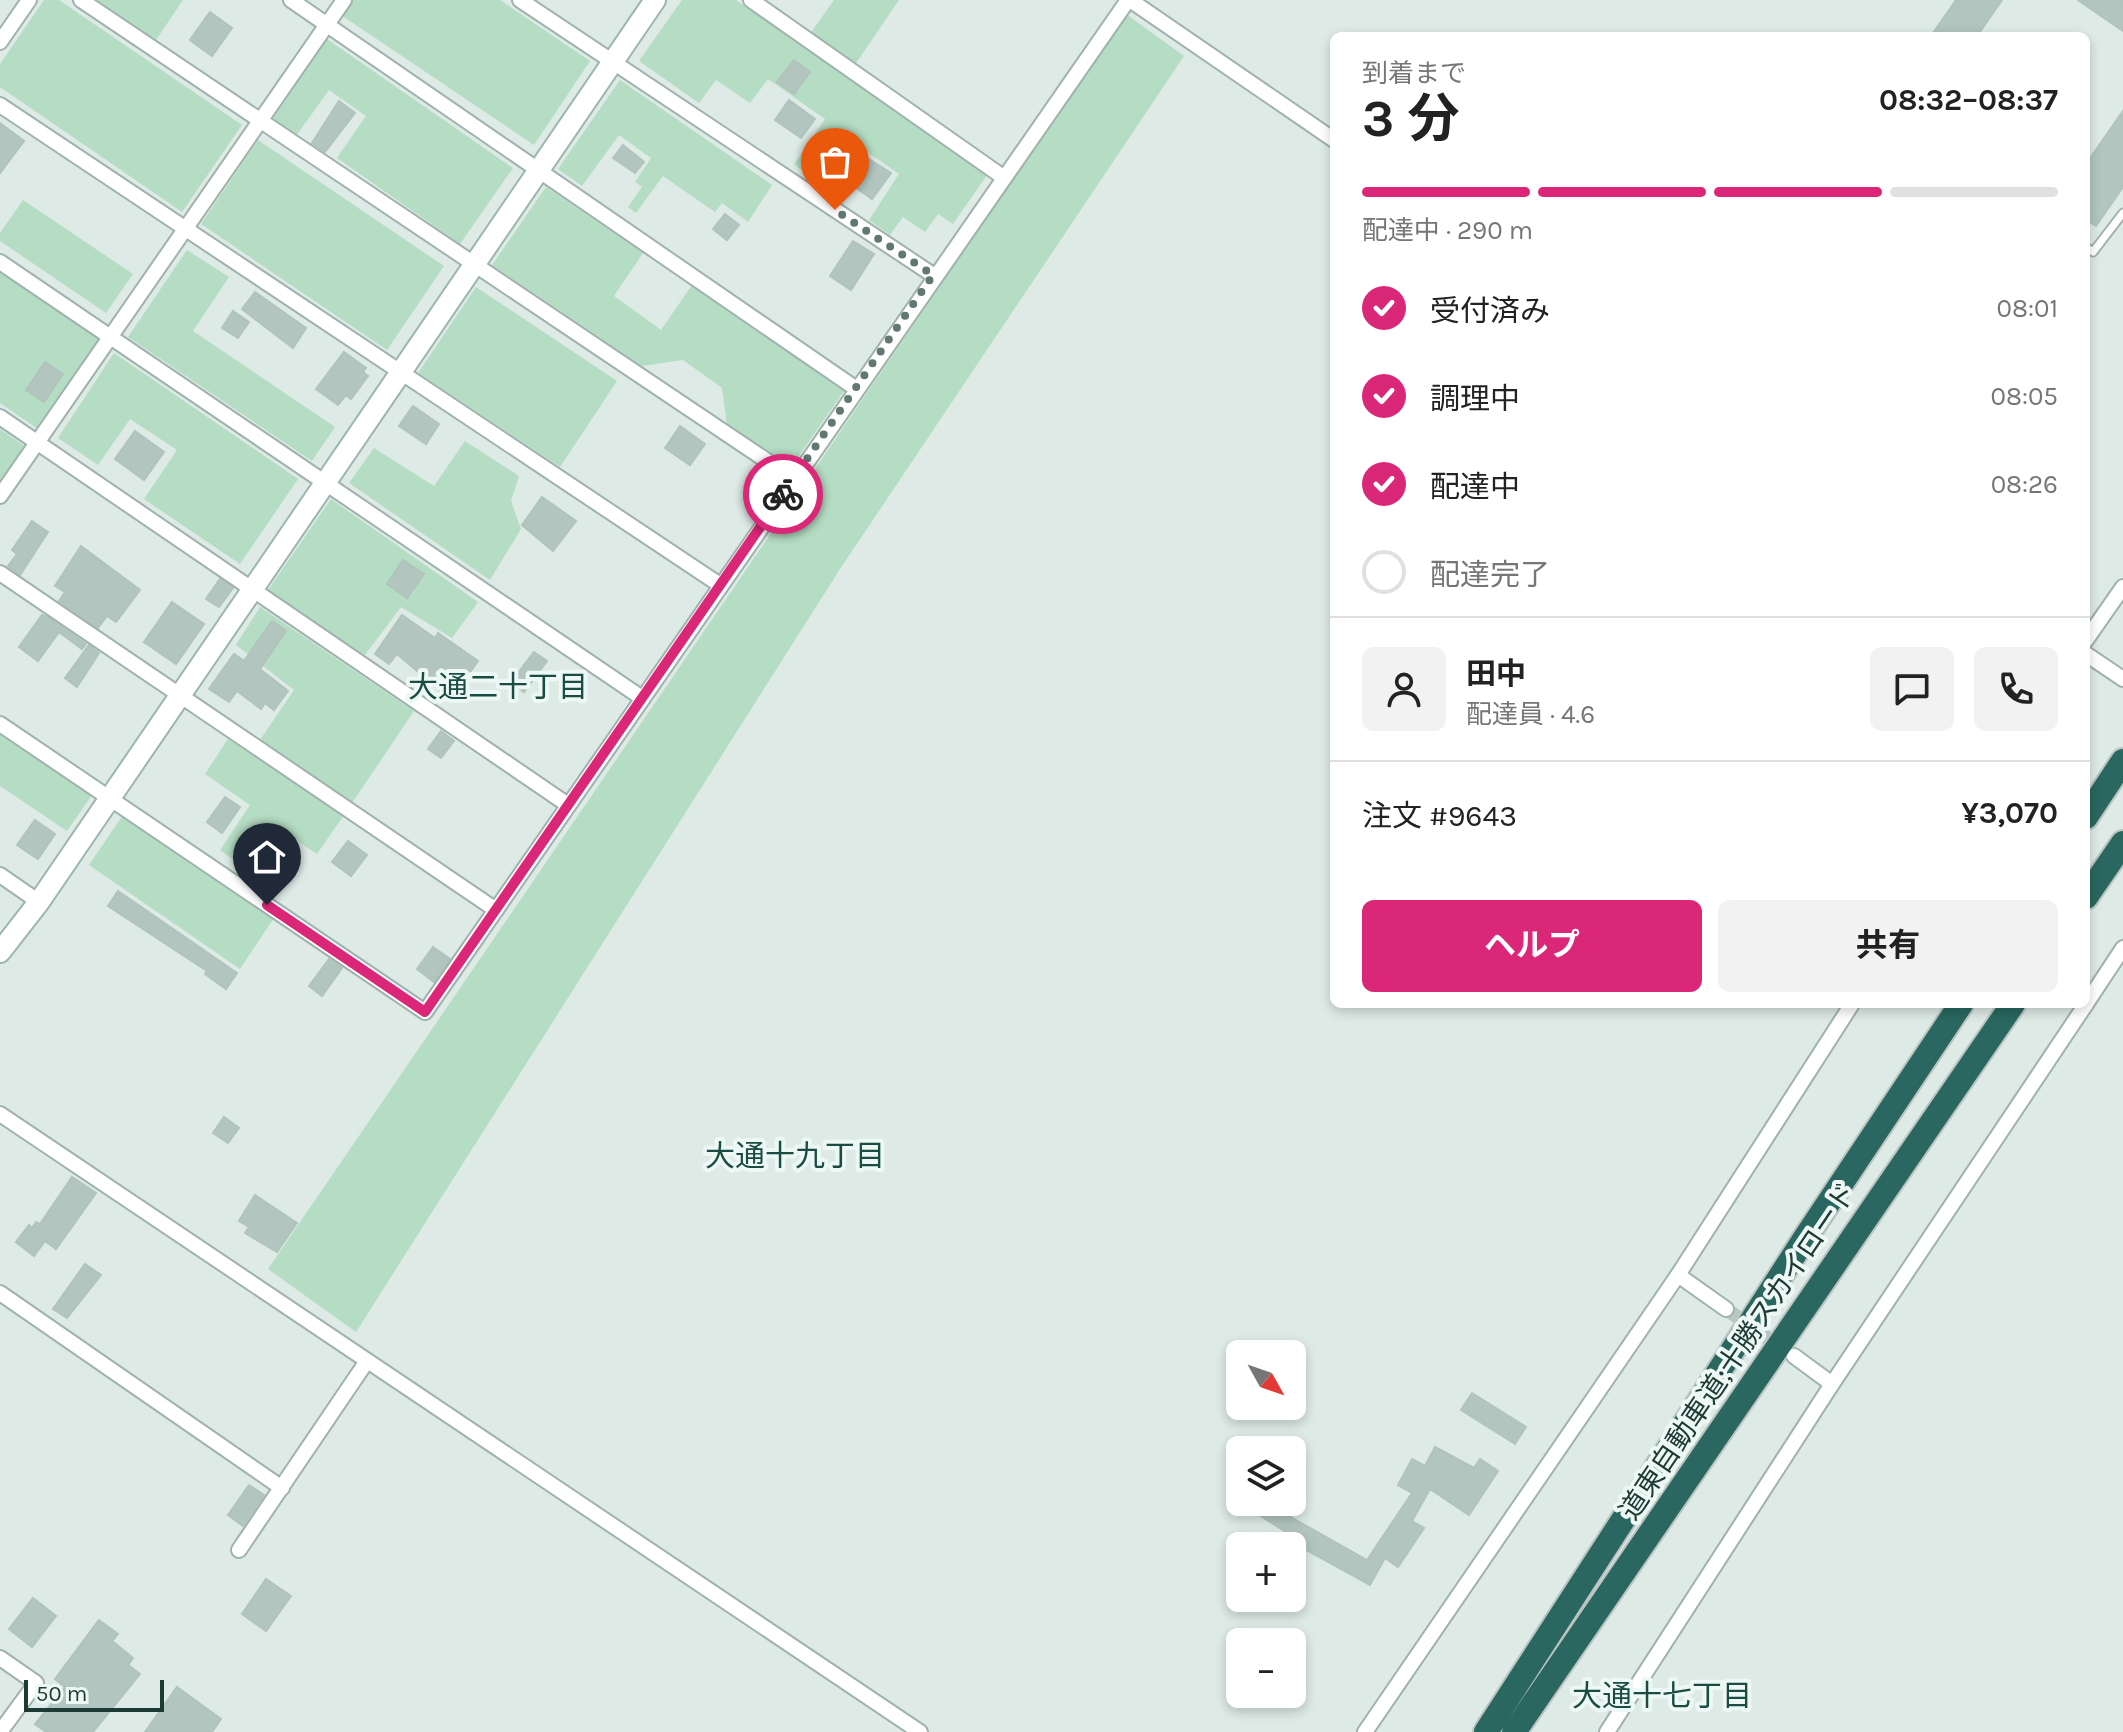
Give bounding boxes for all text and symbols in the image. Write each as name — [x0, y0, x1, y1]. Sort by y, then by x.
text: 到着まで — [1362, 58, 1466, 89]
text: 08:32–08:37 — [1879, 82, 2058, 118]
text: 3 分 — [1362, 88, 1460, 149]
pin — [801, 128, 869, 210]
icon: bag — [813, 140, 857, 184]
text: 配達中 · 290 m — [1362, 215, 1533, 246]
icon: check — [1362, 286, 1406, 330]
text: 受付済み — [1430, 293, 1550, 329]
text: 08:01 — [1997, 293, 2058, 324]
icon: check — [1362, 374, 1406, 418]
text: 調理中 — [1430, 381, 1520, 417]
text: 08:05 — [1990, 381, 2058, 412]
courier — [743, 454, 823, 534]
icon: check — [1362, 462, 1406, 506]
text: 配達中 — [1430, 469, 1520, 505]
text: 08:26 — [1991, 469, 2058, 500]
icon: bike — [761, 472, 805, 516]
text: 配達完了 — [1430, 557, 1550, 593]
button: person — [1362, 647, 1446, 731]
button: chat — [1870, 647, 1954, 731]
button: phone — [1974, 647, 2058, 731]
text: 田中 — [1466, 656, 1526, 692]
district label: 大通二十丁目 — [408, 669, 588, 705]
text: 配達員 · 4.6 — [1466, 699, 1595, 730]
text: ¥3,070 — [1961, 795, 2058, 831]
text: 注文 #9643 — [1362, 798, 1517, 834]
pin — [233, 823, 301, 905]
icon: home — [245, 835, 289, 879]
button: ヘルプ — [1362, 900, 1702, 992]
button: 共有 — [1718, 900, 2058, 992]
district label: 大通十九丁目 — [705, 1138, 885, 1174]
street label: 道東自動車道;十勝スカイロード — [1613, 1176, 1863, 1526]
north arrow — [1226, 1340, 1306, 1420]
map controls — [1226, 1340, 1306, 1708]
button: layers — [1226, 1436, 1306, 1516]
button: + — [1226, 1532, 1306, 1612]
button: − — [1226, 1628, 1306, 1708]
scale bar — [24, 1676, 164, 1712]
district label: 大通十七丁目 — [1572, 1678, 1752, 1714]
text: 50 m — [36, 1681, 87, 1707]

